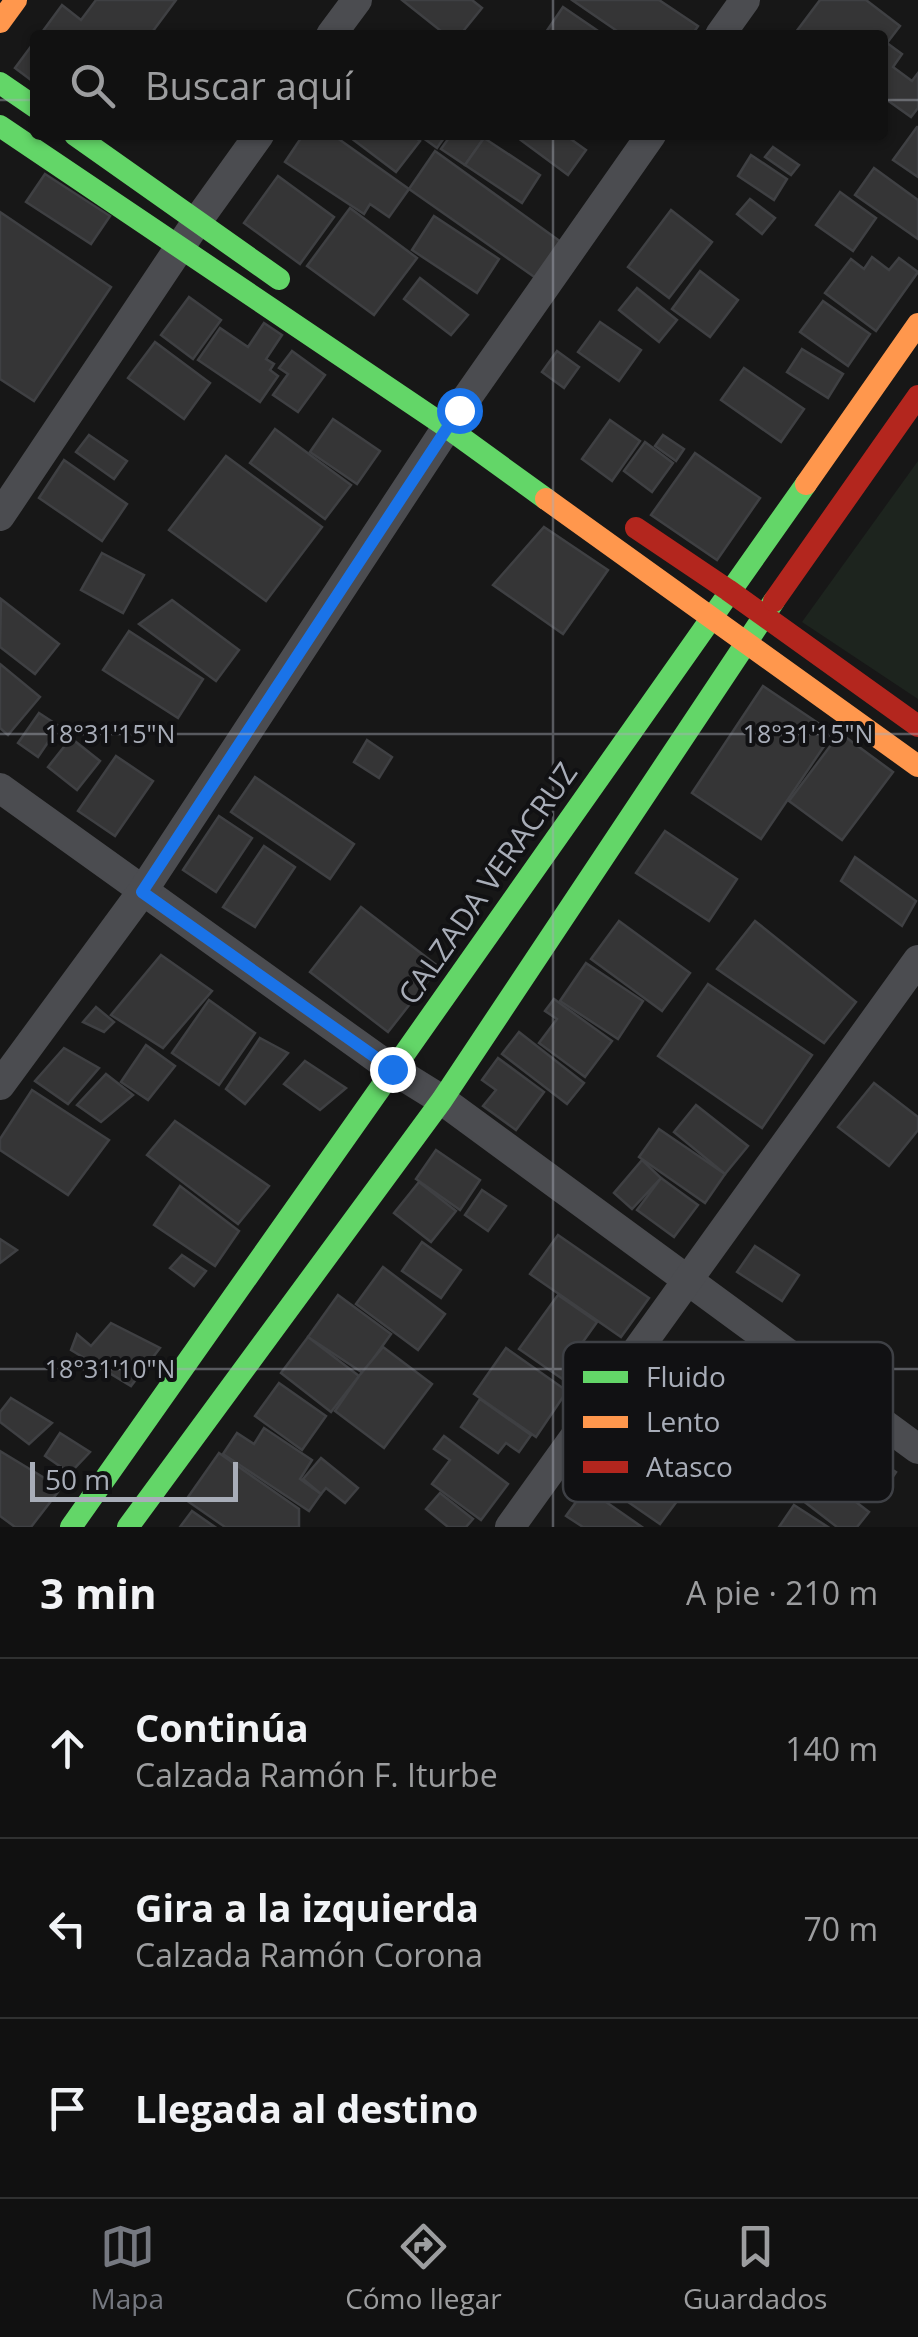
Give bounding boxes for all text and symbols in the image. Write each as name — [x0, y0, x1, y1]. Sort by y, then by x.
search box — [30, 30, 888, 140]
icon: search — [65, 58, 120, 113]
text: Buscar aquí — [145, 59, 353, 111]
route start — [437, 388, 483, 434]
text: 18°31'15"N — [45, 716, 175, 750]
text: 18°31'15"N — [743, 716, 873, 750]
street label: CALZADA VERACRUZ — [388, 754, 586, 1012]
route end — [370, 1047, 416, 1093]
legend — [563, 1342, 893, 1502]
text: 18°31'10"N — [45, 1351, 175, 1385]
text: Fluido — [646, 1357, 726, 1395]
text: Lento — [646, 1402, 720, 1440]
text: Atasco — [646, 1447, 733, 1485]
scale bar — [30, 1457, 238, 1502]
text: 50 m — [45, 1460, 110, 1498]
text: 3 min — [40, 1564, 157, 1621]
text: A pie · 210 m — [686, 1571, 878, 1614]
text: Continúa — [135, 1701, 309, 1753]
icon: ahead — [40, 1721, 95, 1776]
text: 140 m — [785, 1727, 878, 1770]
text: Calzada Ramón F. Iturbe — [135, 1753, 498, 1796]
text: Gira a la izquierda — [135, 1881, 479, 1933]
icon: left — [40, 1901, 95, 1956]
text: 70 m — [803, 1907, 878, 1950]
text: Calzada Ramón Corona — [135, 1933, 483, 1976]
icon: arrive — [40, 2081, 95, 2136]
text: Llegada al destino — [135, 2082, 478, 2134]
tab: Mapa — [91, 2219, 164, 2317]
tab: Cómo llegar — [345, 2219, 502, 2317]
tab: Guardados — [683, 2219, 827, 2317]

